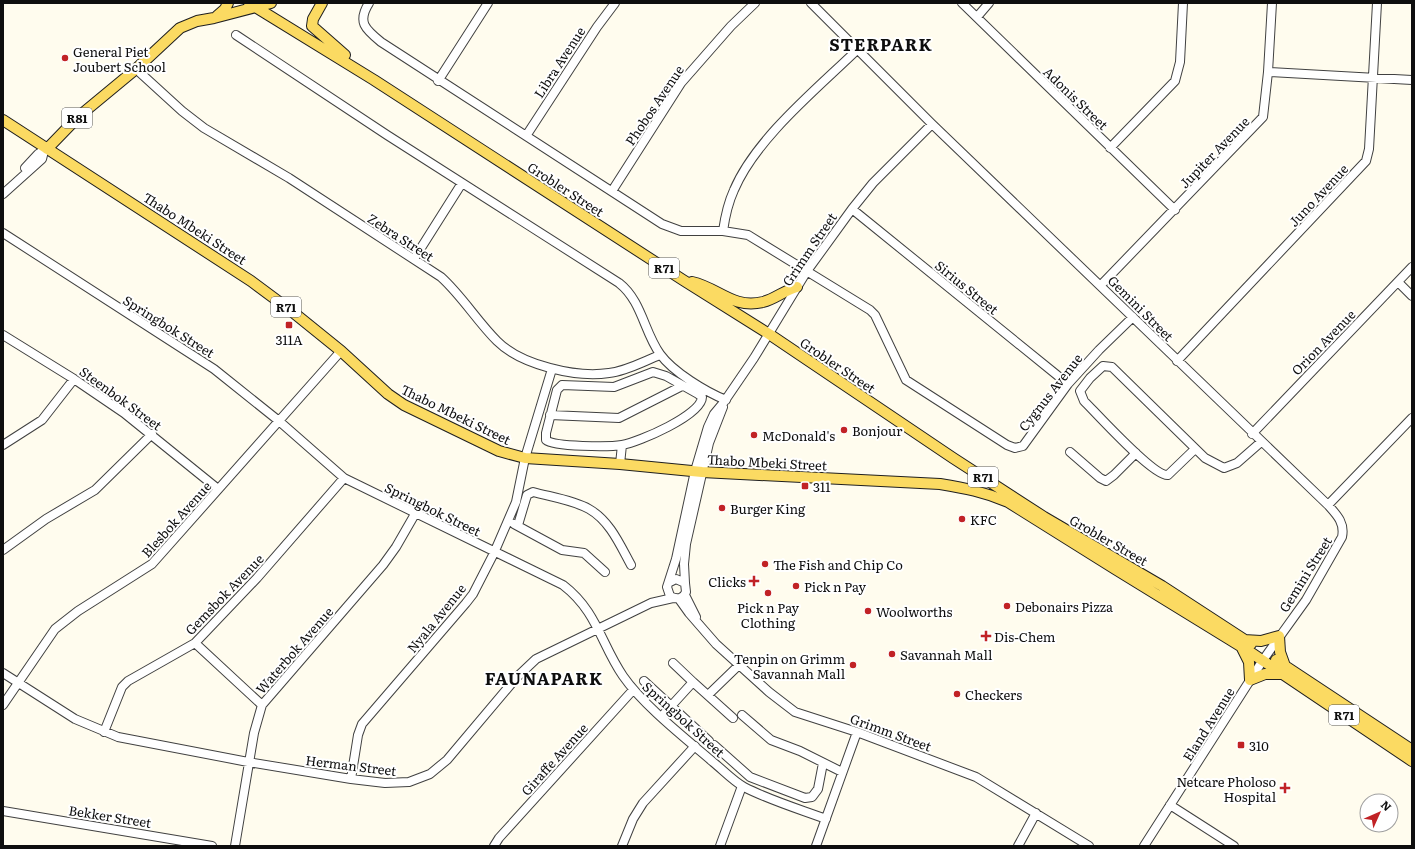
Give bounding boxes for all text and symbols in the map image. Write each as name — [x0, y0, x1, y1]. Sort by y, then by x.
street label: Libra Avenue — [529, 22, 589, 101]
district label: STERPARK — [829, 31, 933, 56]
place label: General Piet Joubert School — [73, 42, 167, 76]
marker: General Piet Joubert School — [60, 53, 70, 63]
street label: Phobos Avenue — [620, 61, 688, 149]
street label: Adonis Street — [1039, 62, 1113, 134]
road number: R81 — [62, 108, 92, 128]
street label: Jupiter Avenue — [1175, 112, 1253, 192]
street label: Grobler Street — [524, 157, 608, 221]
street label: Juno Avenue — [1284, 159, 1352, 231]
street label: Thabo Mbeki Street — [139, 187, 251, 269]
street label: Zebra Street — [364, 208, 439, 266]
street label: Grimm Street — [777, 208, 841, 290]
street label: Sirius Street — [931, 256, 1003, 319]
road number: R71 — [649, 258, 679, 278]
street label: Gemini Street — [1104, 271, 1179, 346]
street label: Springbok Street — [120, 290, 219, 362]
road number: R71 — [271, 297, 301, 317]
street label: Orion Avenue — [1287, 305, 1359, 379]
marker: 311A — [284, 320, 294, 330]
place label: 311A — [275, 330, 303, 349]
street label: Grobler Street — [796, 333, 880, 398]
street label: Cygnus Avenue — [1014, 349, 1087, 435]
street label: Steenbok Street — [76, 362, 167, 435]
street label: Thabo Mbeki Street — [398, 379, 515, 449]
place label: Bonjour — [852, 421, 903, 440]
marker: Bonjour — [839, 425, 849, 435]
place label: McDonald's — [762, 426, 835, 445]
marker: McDonald's — [749, 430, 759, 440]
street label: Thabo Mbeki Street — [707, 449, 828, 475]
road number: R71 — [968, 467, 998, 487]
street label: Blesbok Avenue — [137, 477, 215, 561]
street label: Springbok Street — [382, 477, 485, 541]
place label: 311 — [813, 477, 831, 496]
marker: 311 — [800, 481, 810, 491]
place label: Burger King — [730, 499, 806, 518]
marker: Burger King — [717, 503, 727, 513]
place label: KFC — [970, 510, 997, 529]
street label: Grobler Street — [1066, 510, 1152, 570]
marker: KFC — [957, 514, 967, 524]
street label: Gemini Street — [1274, 532, 1336, 616]
street label: Gemsbok Avenue — [180, 549, 268, 639]
place label: The Fish and Chip Co — [773, 555, 903, 574]
marker: The Fish and Chip Co — [760, 559, 770, 569]
place label: Clicks — [708, 572, 746, 591]
marker: Clicks — [749, 576, 759, 586]
place label: Pick n Pay — [804, 577, 866, 596]
street label: Nyala Avenue — [402, 579, 470, 657]
marker: Pick n Pay — [791, 581, 801, 591]
marker: Pick n Pay Clothing — [763, 588, 773, 598]
place label: Debonairs Pizza — [1015, 597, 1113, 616]
place label: Pick n Pay Clothing — [737, 598, 799, 632]
marker: Debonairs Pizza — [1002, 601, 1012, 611]
street label: Waterbok Avenue — [251, 602, 337, 698]
place label: Woolworths — [876, 602, 953, 621]
marker: Woolworths — [863, 606, 873, 616]
place label: Dis-Chem — [994, 627, 1056, 646]
marker: Dis-Chem — [981, 631, 991, 641]
place label: Savannah Mall — [900, 645, 993, 664]
place label: Tenpin on Grimm Savannah Mall — [734, 649, 846, 683]
marker: Savannah Mall — [887, 649, 897, 659]
marker: Tenpin on Grimm Savannah Mall — [848, 660, 858, 670]
district label: FAUNAPARK — [485, 665, 603, 690]
street label: Springbok Street — [639, 677, 730, 762]
street label: Eland Avenue — [1178, 683, 1238, 765]
place label: Checkers — [965, 685, 1022, 704]
marker: Checkers — [952, 689, 962, 699]
road number: R71 — [1329, 705, 1359, 725]
street label: Grimm Street — [848, 709, 935, 756]
street label: Giraffe Avenue — [516, 718, 592, 799]
place label: 310 — [1249, 736, 1269, 755]
marker: 310 — [1236, 740, 1246, 750]
street label: Herman Street — [304, 750, 398, 780]
place label: Netcare Pholoso Hospital — [1176, 772, 1277, 806]
marker: Netcare Pholoso Hospital — [1279, 782, 1291, 794]
north arrow — [1359, 793, 1399, 833]
text: N — [1378, 796, 1396, 814]
street label: Bekker Street — [67, 800, 153, 832]

